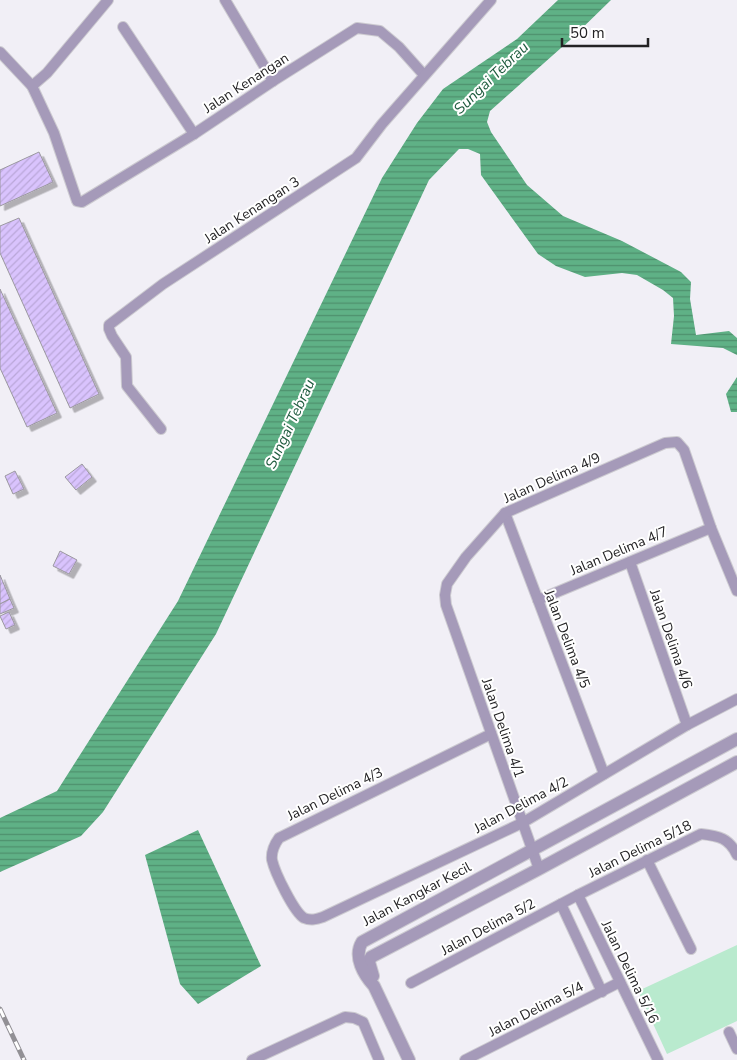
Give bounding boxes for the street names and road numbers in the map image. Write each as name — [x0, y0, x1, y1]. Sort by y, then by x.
street label: Jalan Kenangan — [199, 48, 292, 118]
street label: Jalan Kenangan 3 — [200, 172, 303, 248]
street label: Jalan Delima 4/9 — [500, 448, 603, 508]
street label: Jalan Delima 4/7 — [566, 522, 671, 580]
street label: Jalan Delima 4/5 — [539, 586, 595, 691]
street label: Jalan Delima 4/6 — [645, 586, 697, 691]
street label: Jalan Delima 4/1 — [477, 675, 529, 780]
street label: Jalan Delima 4/3 — [283, 763, 386, 826]
street label: Jalan Delima 4/2 — [470, 772, 571, 838]
street label: Jalan Delima 5/18 — [584, 816, 695, 883]
street label: Jalan Kangkar Kecil — [359, 857, 475, 931]
street label: Jalan Delima 5/2 — [437, 894, 538, 960]
street label: Jalan Delima 5/16 — [596, 916, 663, 1027]
street label: Jalan Delima 5/4 — [484, 977, 587, 1042]

